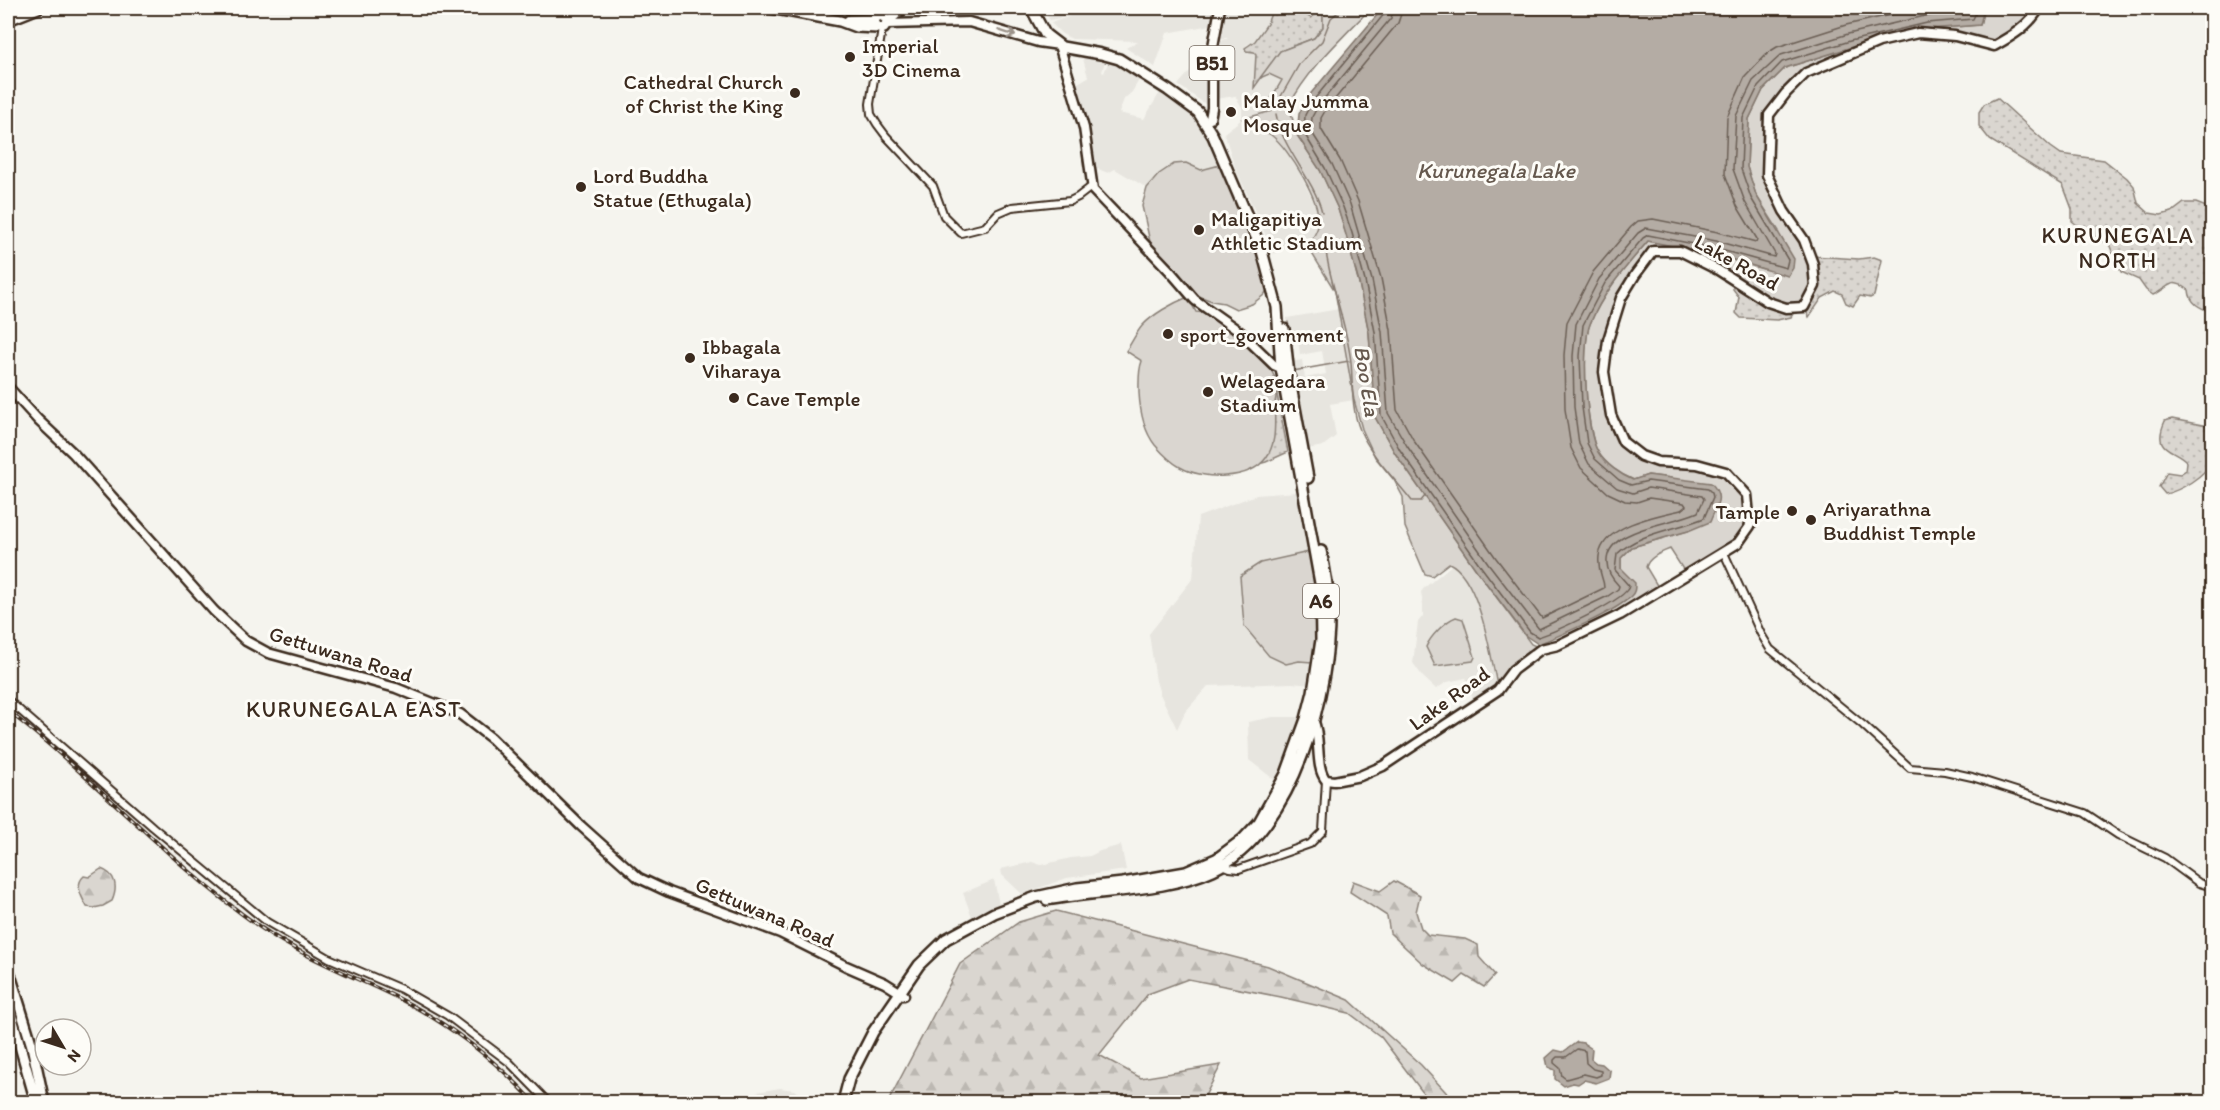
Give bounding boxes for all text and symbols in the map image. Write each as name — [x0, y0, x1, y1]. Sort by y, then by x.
one-way arrow — [997, 28, 1016, 39]
place label: Imperial 3D Cinema — [862, 33, 961, 82]
road number: B51 — [1190, 46, 1234, 80]
marker: Imperial 3D Cinema — [843, 50, 857, 64]
place label: Cathedral Church of Christ the King — [623, 69, 783, 118]
marker: Cathedral Church of Christ the King — [788, 86, 802, 100]
place label: Malay Jumma Mosque — [1243, 88, 1369, 137]
marker: Malay Jumma Mosque — [1224, 105, 1238, 119]
water label: Kurunegala Lake — [1417, 157, 1576, 184]
place label: Lord Buddha Statue (Ethugala) — [593, 163, 752, 212]
marker: Lord Buddha Statue (Ethugala) — [574, 180, 588, 194]
place label: Maligapitiya Athletic Stadium — [1211, 206, 1363, 255]
district label: KURUNEGALA NORTH — [2042, 222, 2194, 274]
marker: Maligapitiya Athletic Stadium — [1192, 223, 1206, 237]
street label: Lake Road — [1690, 229, 1784, 295]
place label: sport_government — [1180, 322, 1344, 347]
marker: sport_government — [1161, 327, 1175, 341]
place label: Ibbagala Viharaya — [702, 334, 781, 383]
water label: Boo Ela — [1348, 344, 1386, 419]
marker: Ibbagala Viharaya — [683, 351, 697, 365]
place label: Welagedara Stadium — [1220, 368, 1325, 417]
marker: Welagedara Stadium — [1201, 385, 1215, 399]
place label: Cave Temple — [746, 386, 861, 411]
marker: Cave Temple — [727, 391, 741, 405]
place label: Ariyarathna Buddhist Temple — [1823, 496, 1976, 545]
place label: Tample — [1715, 499, 1780, 524]
marker: Tample — [1785, 504, 1799, 518]
marker: Ariyarathna Buddhist Temple — [1804, 513, 1818, 527]
road number: A6 — [1303, 584, 1339, 618]
street label: Gettuwana Road — [266, 620, 416, 688]
street label: Lake Road — [1404, 661, 1494, 735]
district label: KURUNEGALA EAST — [246, 696, 462, 723]
street label: Gettuwana Road — [692, 871, 839, 953]
north arrow — [33, 1017, 93, 1077]
text: N — [63, 1046, 85, 1066]

